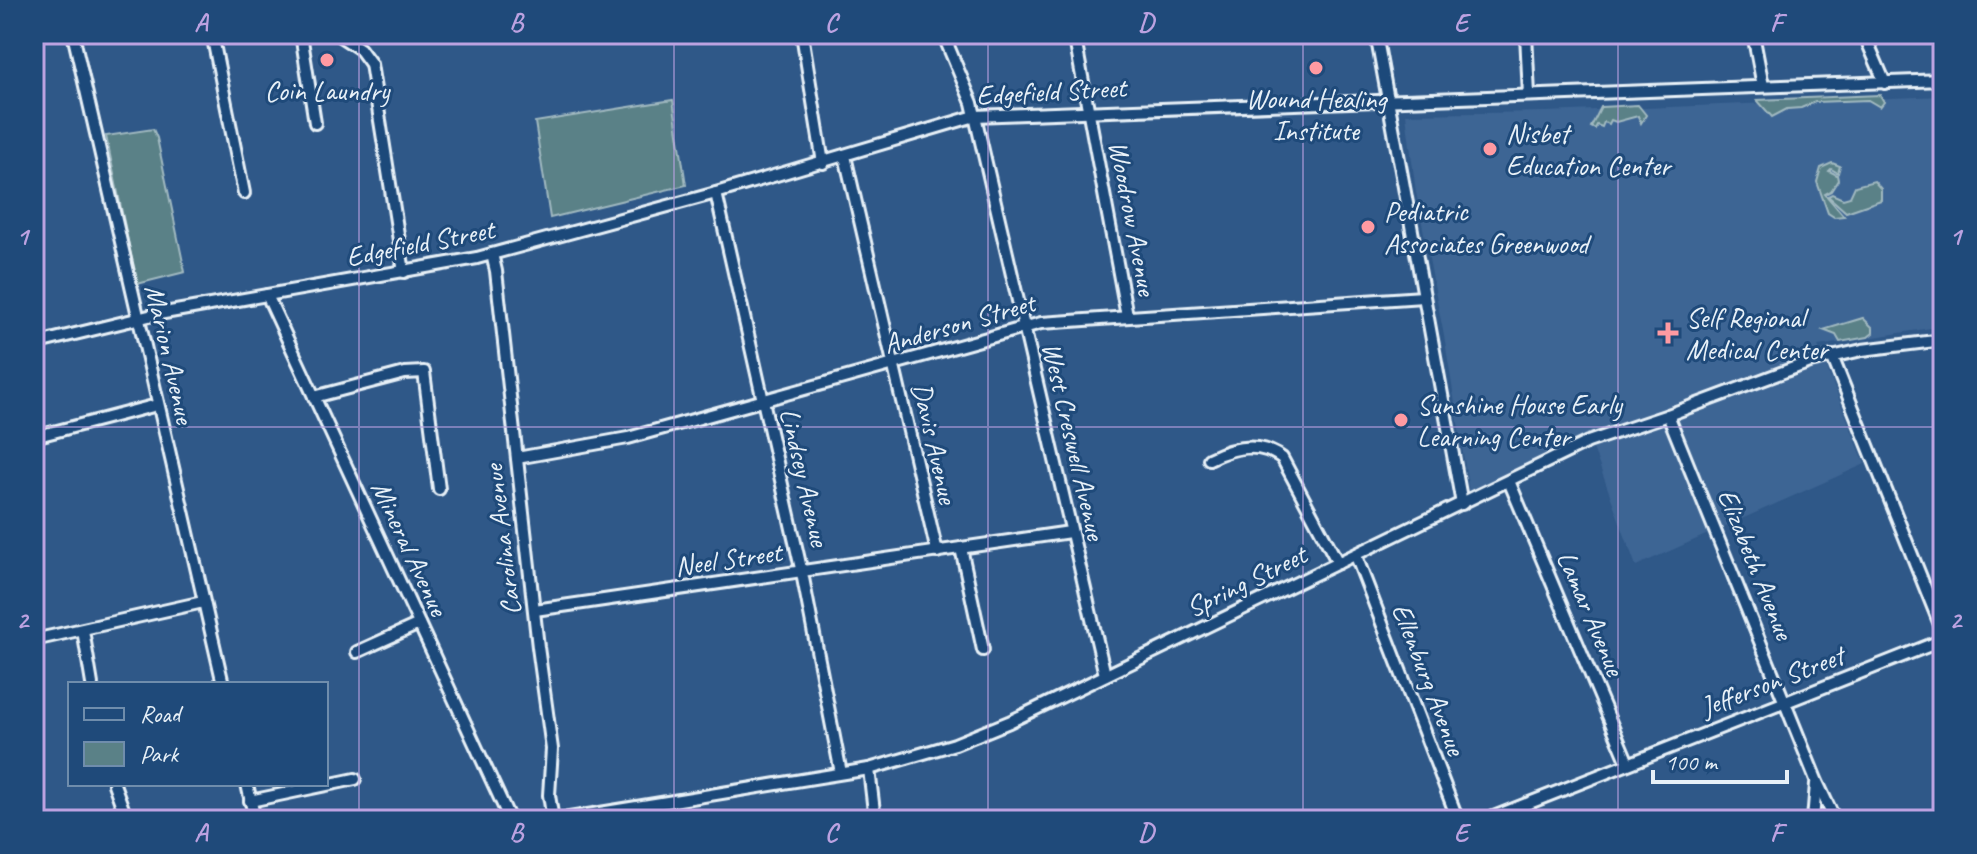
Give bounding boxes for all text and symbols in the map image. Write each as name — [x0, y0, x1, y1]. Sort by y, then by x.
text: A — [194, 6, 209, 39]
text: B — [509, 6, 525, 39]
text: C — [825, 6, 841, 39]
text: D — [1138, 6, 1156, 39]
text: E — [1454, 6, 1472, 39]
text: F — [1770, 6, 1788, 39]
marker: Coin Laundry — [318, 51, 336, 69]
marker: Wound Healing Institute — [1307, 59, 1325, 77]
street label: Edgefield Street — [975, 69, 1129, 112]
place label: Coin Laundry — [265, 73, 392, 108]
place label: Wound Healing Institute — [1246, 81, 1388, 148]
place label: Nisbet Education Center — [1506, 116, 1673, 183]
street label: Woodrow Avenue — [1101, 138, 1165, 300]
marker: Nisbet Education Center — [1481, 140, 1499, 158]
place label: Pediatric Associates Greenwood — [1384, 194, 1592, 261]
street label: Edgefield Street — [343, 211, 500, 274]
marker: Pediatric Associates Greenwood — [1359, 218, 1377, 236]
text: 1 — [16, 220, 31, 253]
text: 1 — [1949, 220, 1964, 253]
street label: Marion Avenue — [137, 281, 203, 429]
street label: Anderson Street — [879, 284, 1041, 361]
place label: Self Regional Medical Center — [1686, 300, 1830, 367]
marker: Self Regional Medical Center — [1657, 322, 1679, 344]
street label: West Creswell Avenue — [1034, 339, 1114, 545]
street label: Davis Avenue — [904, 379, 966, 509]
place label: Sunshine House Early Learning Center — [1417, 387, 1624, 454]
street label: Lindsey Avenue — [772, 405, 838, 551]
marker: Sunshine House Early Learning Center — [1392, 411, 1410, 429]
street label: Carolina Avenue — [475, 461, 529, 617]
street label: Mineral Avenue — [364, 475, 457, 623]
street label: Elizabeth Avenue — [1710, 484, 1803, 646]
street label: Neel Street — [672, 534, 786, 584]
street label: Spring Street — [1180, 536, 1314, 625]
street label: Lamar Avenue — [1549, 545, 1634, 682]
street label: Ellenburg Avenue — [1384, 598, 1475, 762]
text: 2 — [16, 603, 30, 636]
text: 2 — [1949, 603, 1963, 636]
street label: Jefferson Street — [1694, 636, 1852, 725]
legend — [68, 682, 328, 786]
text: Road — [140, 699, 184, 729]
scale bar — [1653, 734, 1787, 784]
text: Park — [140, 739, 180, 769]
text: 100 m — [1665, 747, 1719, 777]
text: A — [194, 816, 209, 849]
text: B — [509, 816, 525, 849]
text: C — [825, 816, 841, 849]
text: D — [1138, 816, 1156, 849]
text: E — [1454, 816, 1472, 849]
text: F — [1770, 816, 1788, 849]

